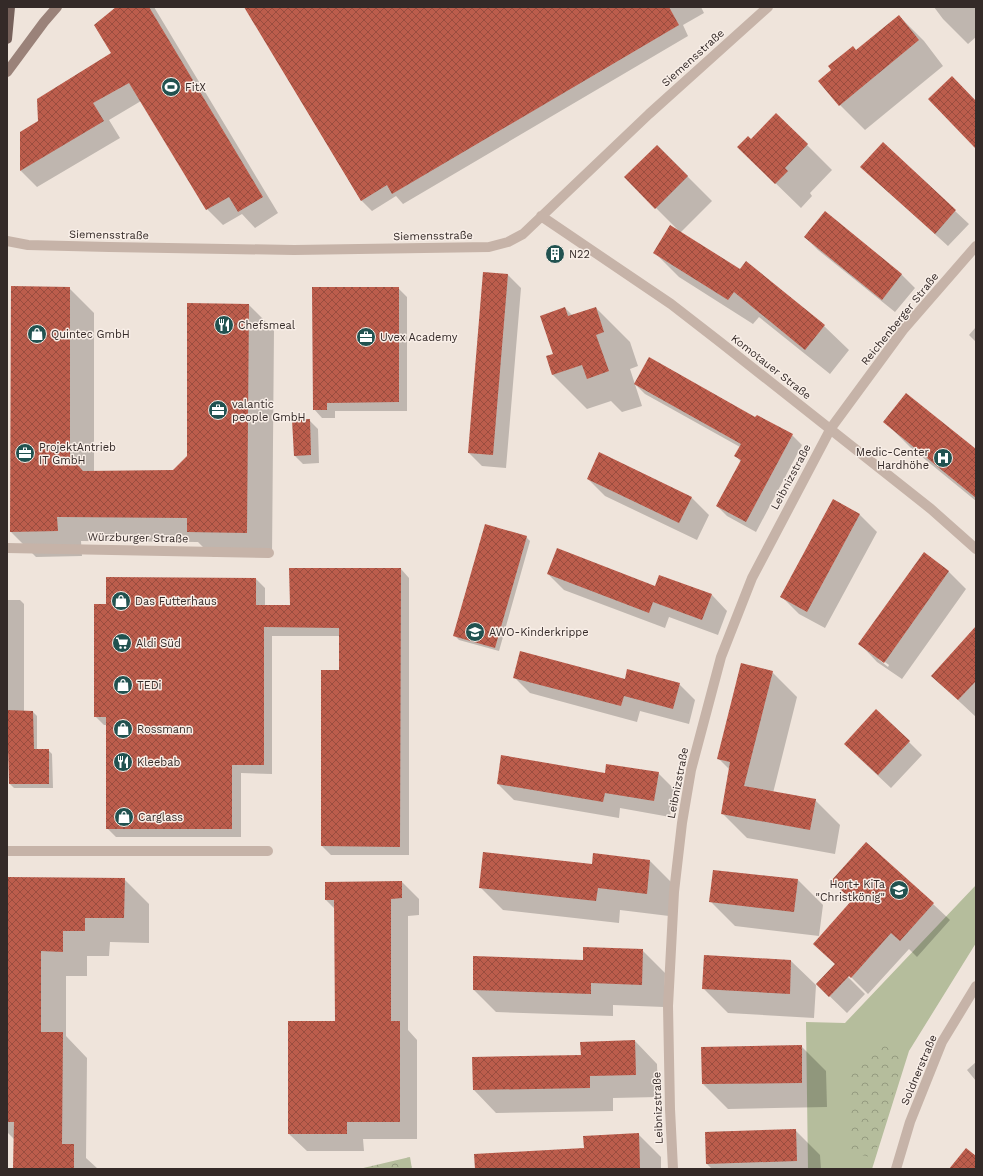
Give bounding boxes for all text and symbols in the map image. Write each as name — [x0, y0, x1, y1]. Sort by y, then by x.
street label: Siemensstraße — [659, 26, 727, 90]
sports icon: FitX — [160, 76, 182, 98]
place label: FitX — [185, 81, 206, 94]
street label: Siemensstraße — [69, 228, 149, 242]
street label: Siemensstraße — [393, 229, 473, 243]
building icon: N22 — [544, 243, 566, 265]
place label: N22 — [569, 248, 590, 261]
street label: Reichenberger Straße — [859, 270, 941, 368]
restaurant icon: Chefsmeal — [213, 314, 235, 336]
place label: Chefsmeal — [238, 319, 296, 332]
shop icon: Quintec GmbH — [26, 323, 48, 345]
office icon: Uvex Academy — [355, 326, 377, 348]
place label: Quintec GmbH — [51, 328, 130, 341]
place label: Uvex Academy — [380, 331, 458, 344]
street label: Komotauer Straße — [729, 332, 813, 402]
place label: valantic people GmbH — [232, 398, 306, 424]
office icon: valantic people GmbH — [207, 399, 229, 421]
place label: ProjektAntrieb IT GmbH — [39, 441, 116, 467]
office icon: ProjektAntrieb IT GmbH — [14, 442, 36, 464]
street label: Leibnizstraße — [768, 442, 814, 512]
place label: Medic-Center Hardhöhe — [856, 446, 930, 472]
hospital icon: Medic-Center Hardhöhe — [932, 447, 954, 469]
street label: Würzburger Straße — [87, 531, 189, 545]
shop icon: Das Futterhaus — [110, 590, 132, 612]
place label: Das Futterhaus — [135, 595, 217, 608]
school or university icon: AWO-Kinderkrippe — [464, 621, 486, 643]
place label: AWO-Kinderkrippe — [489, 626, 589, 639]
supermarket icon: Aldi Süd — [111, 632, 133, 654]
place label: Aldi Süd — [136, 637, 181, 650]
shop icon: TEDi — [112, 674, 134, 696]
place label: TEDi — [137, 679, 162, 692]
shop icon: Rossmann — [112, 718, 134, 740]
place label: Rossmann — [137, 723, 193, 736]
street label: Leibnizstraße — [665, 746, 691, 820]
restaurant icon: Kleebab — [112, 751, 134, 773]
place label: Kleebab — [137, 756, 180, 769]
shop icon: Carglass — [113, 806, 135, 828]
place label: Carglass — [138, 811, 183, 824]
place label: Hort+ KiTa "Christkönig" — [816, 878, 885, 904]
school or university icon: Hort+ KiTa "Christkönig" — [888, 879, 910, 901]
street label: Soldnerstraße — [898, 1033, 940, 1107]
street label: Leibnizstraße — [650, 1072, 666, 1144]

